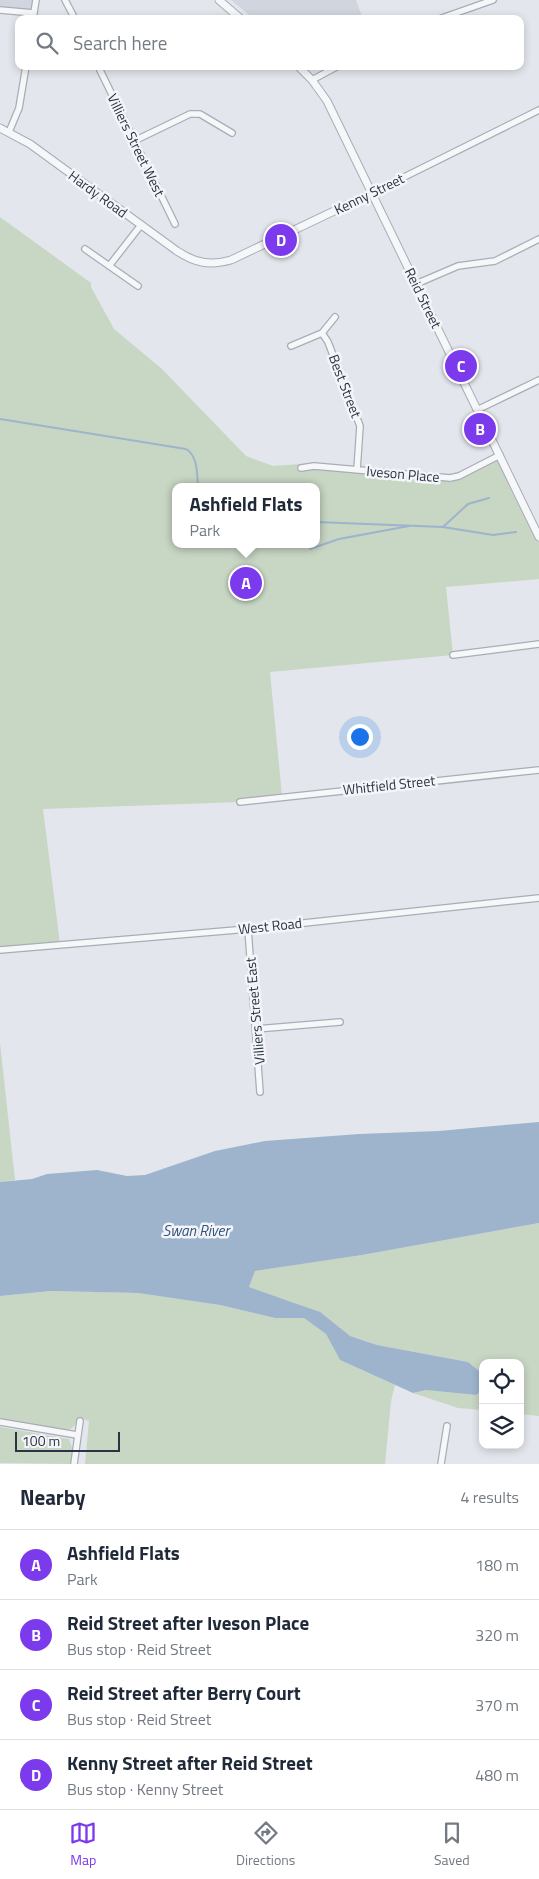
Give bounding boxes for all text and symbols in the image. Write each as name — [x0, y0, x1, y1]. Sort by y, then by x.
search box — [15, 15, 524, 70]
text: Search here — [73, 28, 167, 57]
icon: search — [33, 29, 61, 57]
street label: Villiers Street West — [102, 90, 170, 200]
street label: Hardy Road — [64, 165, 132, 222]
street label: Kenny Street — [330, 167, 407, 220]
pin: D — [265, 221, 297, 259]
street label: Reid Street — [400, 264, 447, 332]
pin: C — [445, 347, 477, 385]
street label: Best Street — [324, 351, 367, 421]
pin: B — [464, 410, 496, 448]
street label: Iveson Place — [366, 460, 440, 487]
popup — [172, 483, 320, 548]
text: Ashfield Flats — [190, 489, 302, 518]
text: Park — [190, 518, 220, 542]
pin: A — [230, 564, 262, 602]
your location — [347, 724, 373, 750]
street label: Whitfield Street — [342, 769, 436, 800]
street label: West Road — [237, 912, 303, 939]
street label: Villiers Street East — [239, 956, 270, 1066]
water label: Swan River — [163, 1219, 231, 1242]
map controls — [479, 1359, 524, 1449]
button: locate — [479, 1359, 524, 1404]
button: layers — [479, 1404, 524, 1449]
scale bar — [15, 1429, 120, 1452]
text: 100 m — [22, 1430, 60, 1451]
text: Nearby — [20, 1481, 85, 1513]
text: 4 results — [460, 1485, 519, 1509]
text: Ashfield Flats — [67, 1538, 180, 1567]
text: A — [31, 1553, 41, 1577]
text: 180 m — [475, 1553, 519, 1577]
text: Park — [67, 1567, 98, 1591]
text: Reid Street after Iveson Place — [67, 1608, 309, 1637]
text: B — [31, 1623, 41, 1647]
text: 320 m — [475, 1623, 519, 1647]
text: Bus stop · Reid Street — [67, 1637, 211, 1661]
text: Reid Street after Berry Court — [67, 1678, 301, 1707]
text: C — [32, 1693, 40, 1717]
text: 370 m — [475, 1693, 519, 1717]
text: Bus stop · Reid Street — [67, 1707, 211, 1731]
text: Kenny Street after Reid Street — [67, 1748, 313, 1777]
text: D — [31, 1763, 41, 1787]
text: 480 m — [475, 1763, 519, 1787]
text: Bus stop · Kenny Street — [67, 1777, 223, 1801]
tab: Map — [69, 1819, 97, 1870]
tab: Directions — [236, 1819, 295, 1870]
tab: Saved — [434, 1819, 470, 1870]

